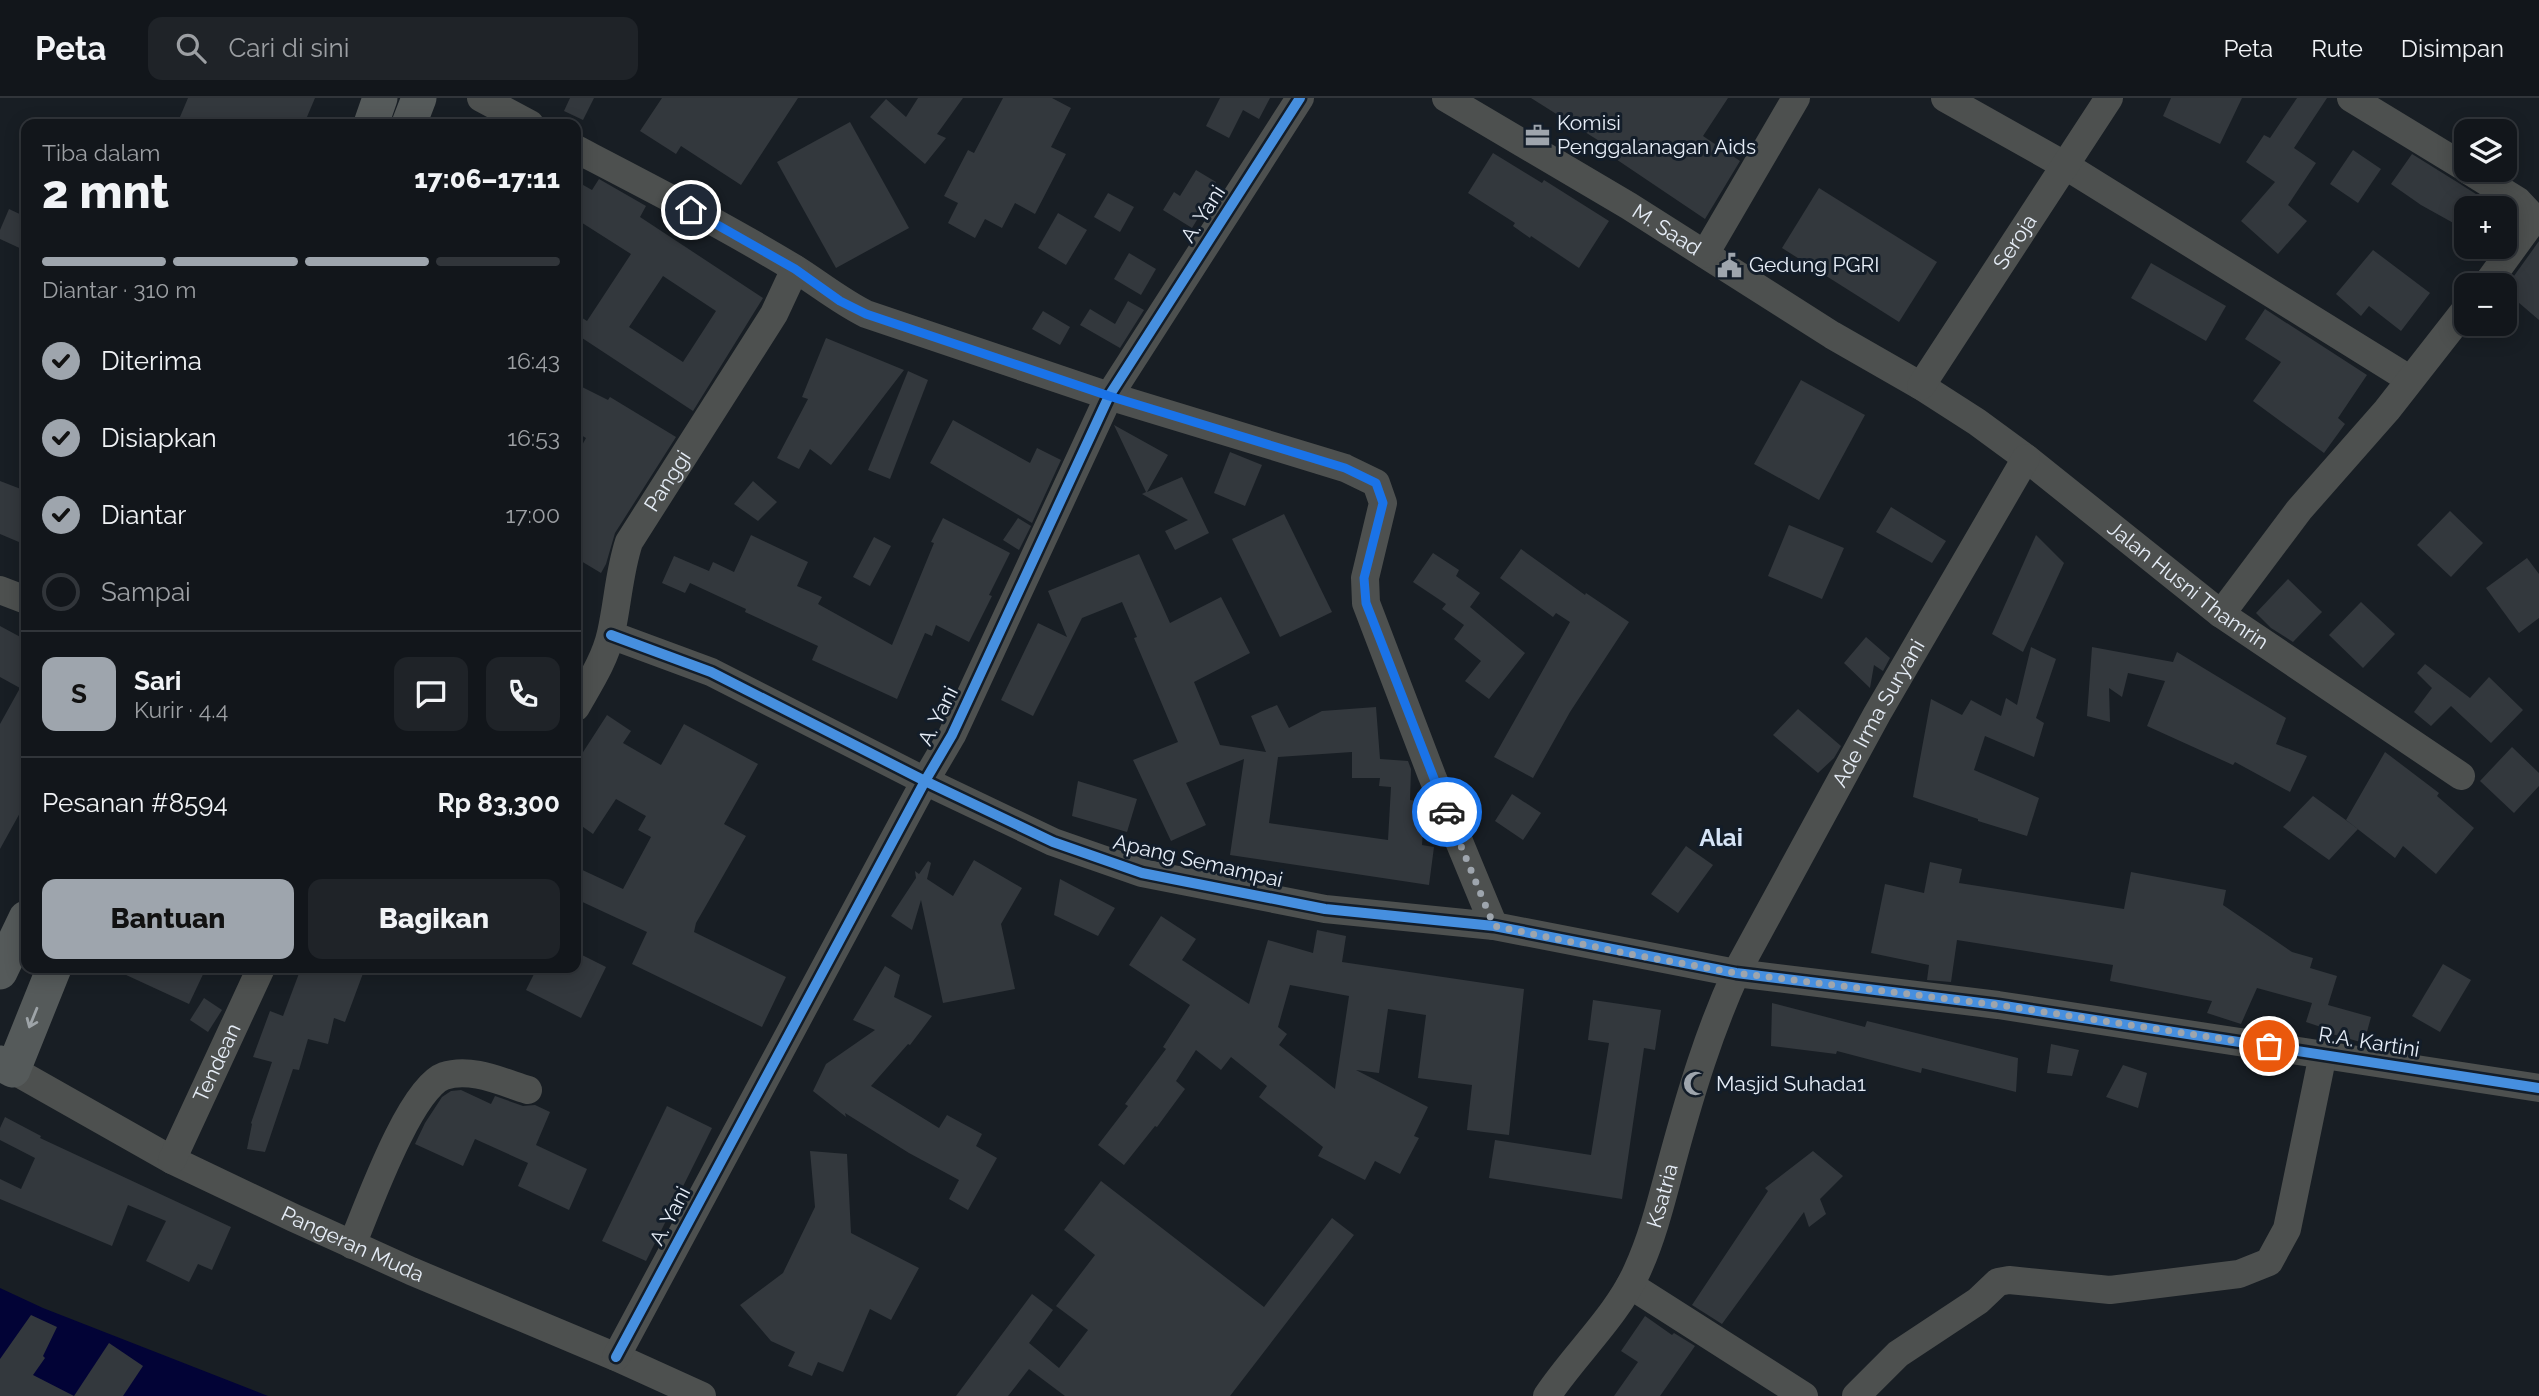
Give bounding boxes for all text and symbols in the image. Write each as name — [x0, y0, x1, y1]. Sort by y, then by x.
search box — [148, 17, 638, 80]
text: Peta — [35, 29, 106, 68]
icon: search — [172, 29, 210, 67]
text: Cari di sini — [228, 33, 349, 63]
text: Peta — [2223, 34, 2273, 63]
text: Rute — [2311, 34, 2363, 63]
text: Disimpan — [2401, 34, 2504, 63]
place label: Komisi Penggalanagan Aids — [1557, 110, 1756, 159]
map controls — [2454, 119, 2517, 336]
button: layers — [2454, 119, 2517, 182]
office icon: Komisi Penggalanagan Aids — [1523, 121, 1551, 149]
text: Tiba dalam — [42, 139, 160, 166]
text: 17:06–17:11 — [414, 164, 560, 194]
text: 2 mnt — [42, 165, 169, 219]
pin — [661, 180, 721, 240]
street label: A. Yani — [1175, 181, 1230, 247]
icon: home — [672, 191, 710, 229]
button: + — [2454, 196, 2517, 259]
street label: M. Saad — [1628, 198, 1706, 261]
street label: Seroja — [1988, 209, 2042, 274]
public building icon: Gedung PGRI — [1715, 251, 1743, 279]
place label: Gedung PGRI — [1749, 252, 1880, 277]
button: − — [2454, 273, 2517, 336]
text: Diantar · 310 m — [42, 276, 196, 303]
icon: check — [42, 342, 80, 380]
text: Diterima — [101, 346, 202, 376]
text: 16:43 — [507, 347, 560, 374]
icon: check — [42, 419, 80, 457]
text: Disiapkan — [101, 423, 217, 453]
text: 16:53 — [507, 424, 560, 451]
street label: Panggi — [639, 446, 696, 516]
icon: check — [42, 496, 80, 534]
text: Diantar — [101, 500, 186, 530]
text: 17:00 — [505, 501, 560, 528]
street label: Jalan Husni Thamrin — [2103, 515, 2273, 654]
text: Sampai — [101, 577, 191, 607]
street label: Ade Irma Suryani — [1827, 635, 1930, 791]
button: chat — [394, 657, 468, 731]
button: phone — [486, 657, 560, 731]
text: Sari — [134, 666, 182, 696]
text: S — [71, 679, 87, 709]
street label: A. Yani — [912, 682, 963, 749]
text: Kurir · 4.4 — [134, 696, 228, 723]
courier — [1412, 777, 1482, 847]
text: Pesanan #8594 — [42, 788, 228, 818]
text: Rp 83,300 — [437, 788, 560, 818]
icon: car — [1428, 793, 1466, 831]
district label: Alai — [1699, 823, 1743, 852]
street label: Apang Semampai — [1111, 829, 1285, 892]
button: Bantuan — [42, 879, 294, 959]
button: Bagikan — [308, 879, 560, 959]
one-way arrow — [26, 1007, 39, 1029]
pin — [2239, 1016, 2299, 1076]
street label: Tendean — [188, 1019, 246, 1106]
street label: R.A. Kartini — [2317, 1021, 2421, 1062]
icon: bag — [2250, 1027, 2288, 1065]
mosque icon: Masjid Suhada1 — [1682, 1070, 1710, 1098]
place label: Masjid Suhada1 — [1716, 1071, 1866, 1096]
street label: Ksatria — [1641, 1161, 1683, 1231]
street label: A. Yani — [644, 1182, 695, 1249]
street label: Pangeran Muda — [277, 1201, 428, 1287]

